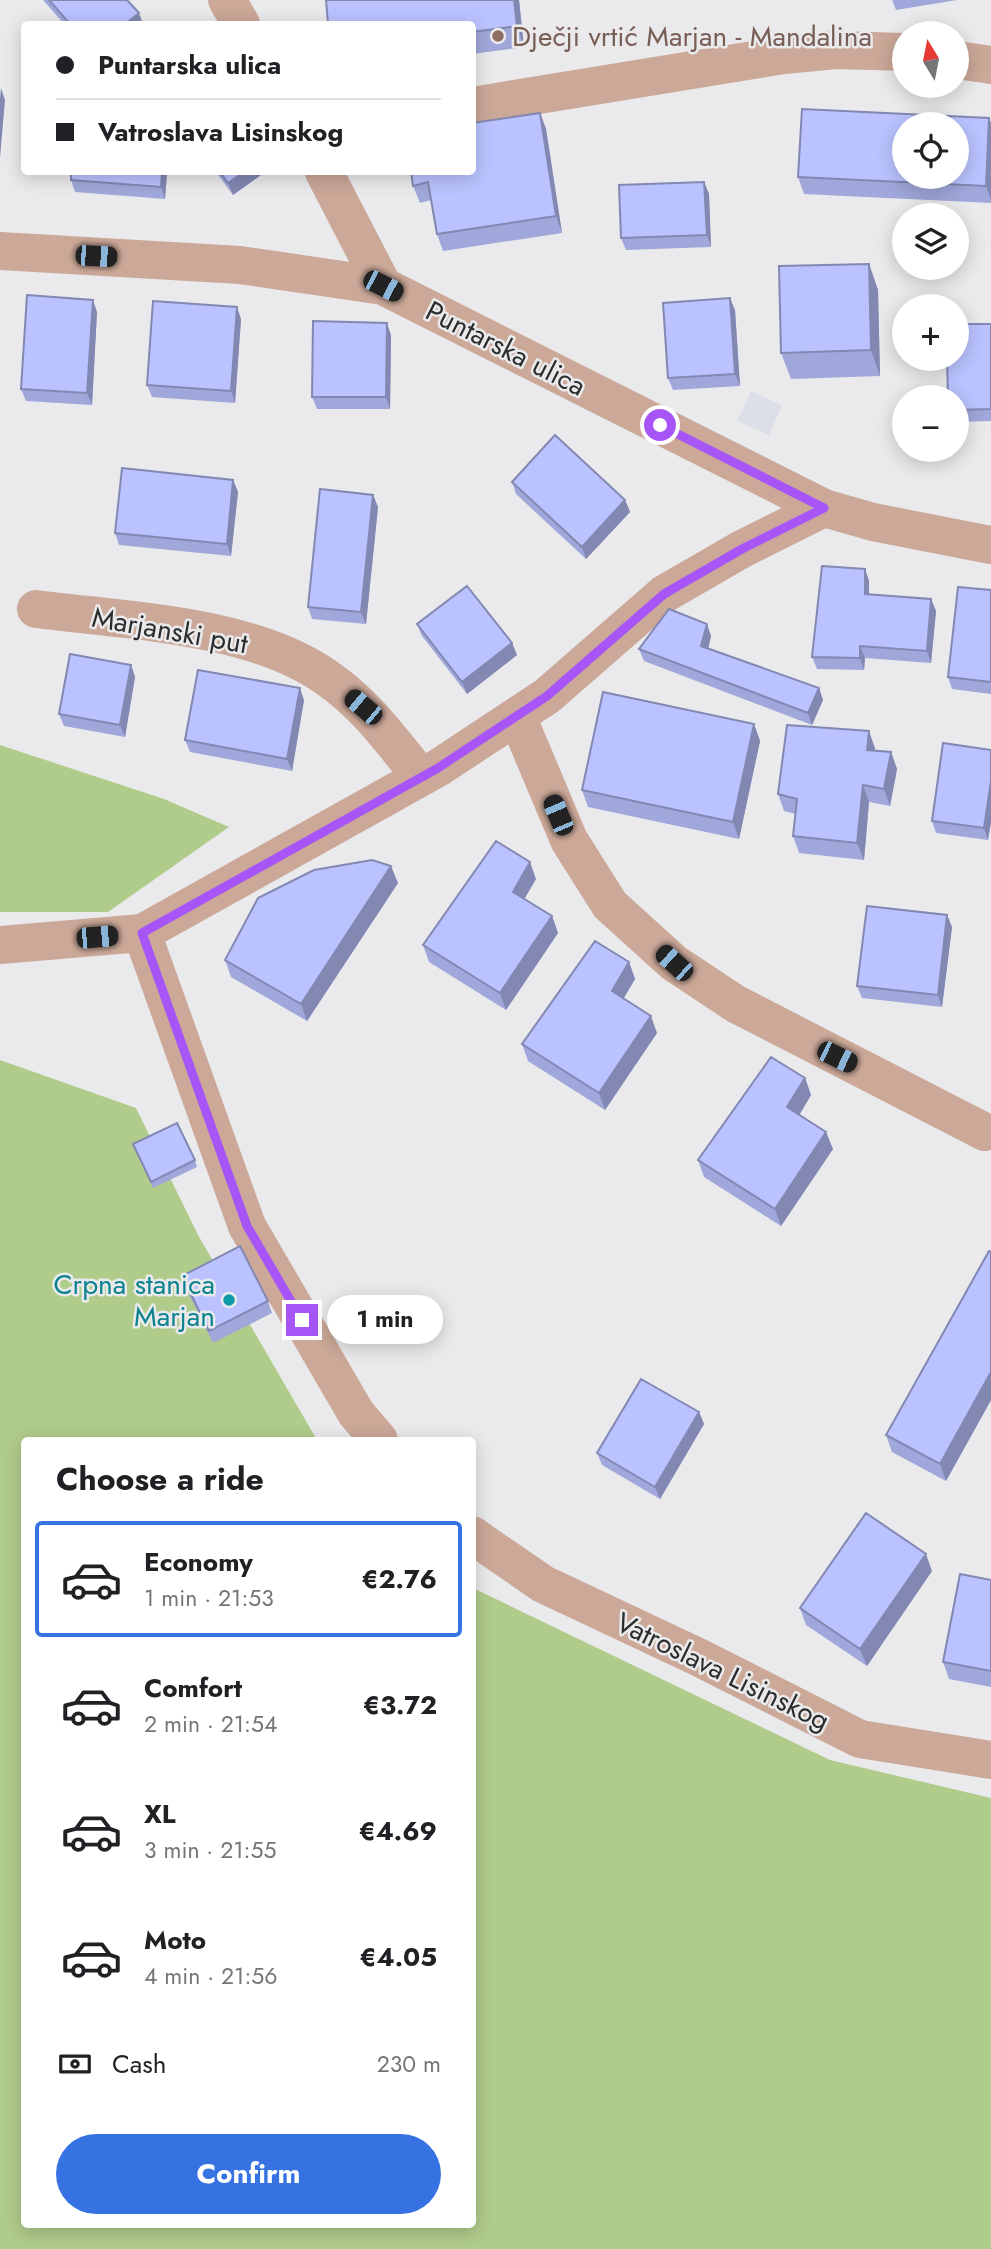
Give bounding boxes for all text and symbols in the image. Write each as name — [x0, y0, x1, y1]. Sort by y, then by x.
place label: Dječji vrtić Marjan - Mandalina — [512, 16, 872, 57]
north arrow — [892, 21, 970, 98]
map controls — [892, 21, 969, 462]
marker: Dječji vrtić Marjan - Mandalina — [490, 28, 506, 44]
text: Puntarska ulica — [98, 46, 281, 84]
button: locate — [892, 112, 969, 189]
text: Vatroslava Lisinskog — [98, 113, 343, 151]
button: layers — [892, 203, 969, 280]
car — [75, 244, 118, 268]
car — [360, 267, 407, 305]
street label: Puntarska ulica — [419, 291, 593, 406]
button: + — [892, 294, 969, 371]
button: − — [892, 385, 969, 462]
route start — [644, 409, 676, 441]
street label: Marjanski put — [89, 597, 251, 664]
car — [341, 685, 386, 729]
car — [541, 792, 576, 838]
car — [76, 925, 119, 949]
car — [652, 941, 697, 985]
car — [814, 1038, 861, 1076]
place label: Crpna stanica Marjan — [53, 1264, 215, 1337]
marker: Crpna stanica Marjan — [221, 1292, 237, 1308]
callout: 1 min — [326, 1296, 442, 1344]
text: 1 min — [356, 1302, 414, 1336]
route end — [286, 1304, 318, 1336]
text: Choose a ride — [56, 1456, 264, 1502]
text: Economy — [144, 1543, 253, 1581]
icon: car — [60, 1548, 123, 1611]
text: €2.76 — [361, 1560, 437, 1598]
text: 1 min · 21:53 — [144, 1581, 274, 1615]
street label: Vatroslava Lisinskog — [609, 1602, 837, 1741]
text: Comfort — [144, 1669, 242, 1707]
icon: car — [60, 1674, 123, 1737]
text: €3.72 — [363, 1686, 437, 1724]
text: 2 min · 21:54 — [144, 1707, 277, 1741]
text: XL — [144, 1795, 176, 1833]
icon: car — [60, 1800, 123, 1863]
text: €4.69 — [359, 1812, 437, 1850]
text: 3 min · 21:55 — [144, 1833, 276, 1867]
text: Moto — [144, 1921, 206, 1959]
icon: car — [60, 1926, 123, 1989]
text: €4.05 — [359, 1938, 437, 1976]
text: 4 min · 21:56 — [144, 1959, 278, 1993]
icon: cash — [56, 2045, 94, 2083]
text: Cash — [112, 2045, 166, 2083]
text: 230 m — [377, 2047, 441, 2081]
button: Confirm — [56, 2134, 441, 2214]

